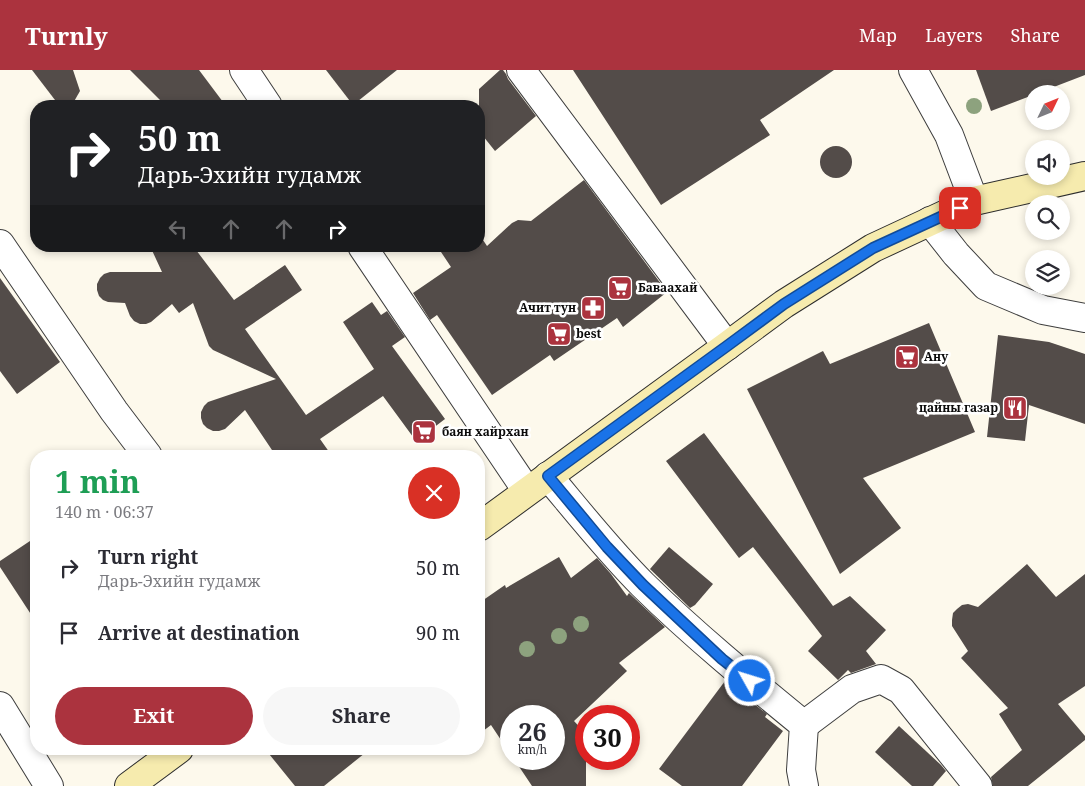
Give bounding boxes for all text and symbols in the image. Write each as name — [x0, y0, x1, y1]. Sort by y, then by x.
text: Turnly — [25, 19, 108, 52]
text: Map — [859, 23, 897, 47]
text: Layers — [925, 23, 983, 47]
text: Share — [1011, 23, 1060, 47]
north arrow — [1025, 85, 1070, 130]
map controls — [1025, 85, 1070, 295]
text: 50 m — [138, 114, 221, 161]
icon: right — [55, 120, 120, 185]
button: sound — [1025, 140, 1070, 185]
text: Дарь-Эхийн гудамж — [138, 159, 361, 189]
pin — [939, 187, 981, 229]
icon: arrive — [946, 194, 974, 222]
button: search — [1025, 195, 1070, 240]
icon: left — [164, 215, 192, 243]
icon: ahead — [217, 215, 245, 243]
icon: ahead — [270, 215, 298, 243]
icon: right — [323, 215, 351, 243]
button: layers — [1025, 250, 1070, 295]
supermarket icon: Баваахай — [607, 275, 633, 301]
place label: Баваахай — [638, 279, 697, 296]
pharmacy icon: Ачит тун — [580, 295, 606, 321]
place label: Ачит тун — [519, 299, 576, 316]
supermarket icon: best — [546, 321, 572, 347]
place label: best — [576, 325, 601, 342]
supermarket icon: Ану — [894, 344, 920, 370]
place label: Ану — [924, 348, 949, 365]
restaurant icon: цайны газар — [1002, 395, 1028, 421]
place label: цайны газар — [919, 399, 998, 416]
supermarket icon: баян хайрхан — [411, 419, 437, 445]
place label: баян хайрхан — [442, 423, 529, 440]
text: 1 min — [55, 461, 140, 502]
button: close — [408, 467, 460, 519]
text: 140 m · 06:37 — [55, 501, 154, 523]
text: Turn right — [98, 544, 198, 570]
icon: right — [55, 554, 83, 582]
text: 50 m — [416, 555, 460, 581]
text: Дарь-Эхийн гудамж — [98, 570, 260, 592]
icon: arrive — [55, 619, 83, 647]
text: Arrive at destination — [98, 620, 300, 646]
text: 90 m — [416, 620, 460, 646]
position arrow — [723, 654, 775, 706]
button: Exit — [55, 687, 253, 745]
button: Share — [263, 687, 460, 745]
speed limit sign: 30 — [575, 705, 640, 770]
text: 26 — [518, 714, 547, 748]
text: km/h — [518, 741, 547, 758]

